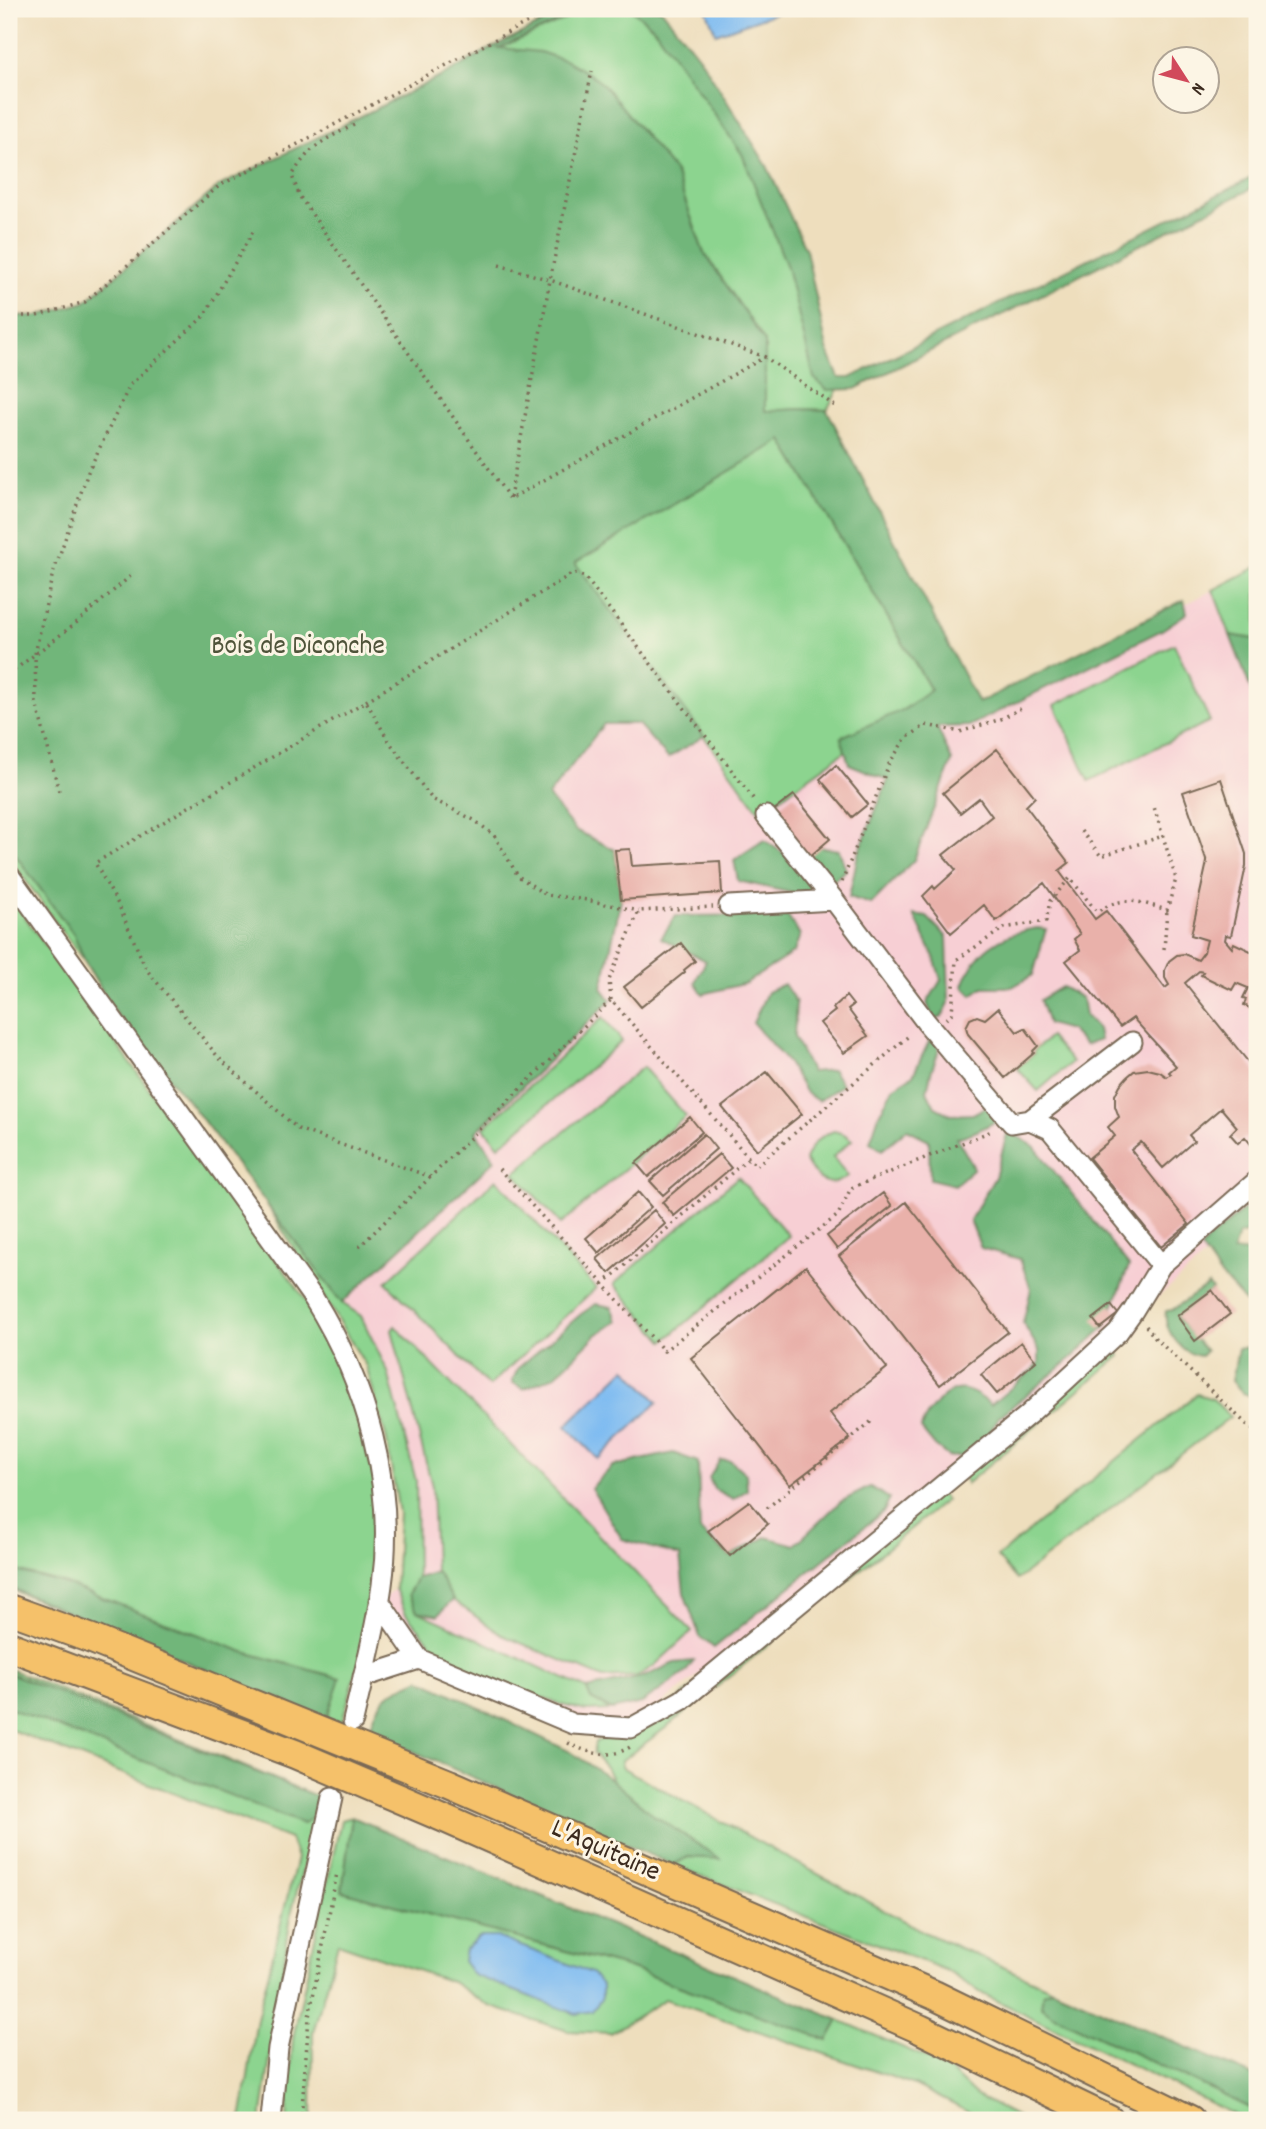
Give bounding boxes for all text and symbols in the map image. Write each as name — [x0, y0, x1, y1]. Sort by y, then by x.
north arrow — [1150, 46, 1220, 116]
text: N — [1183, 76, 1211, 100]
park label: Bois de Diconche — [211, 628, 385, 668]
street label: L'Aquitaine — [544, 1810, 666, 1894]

